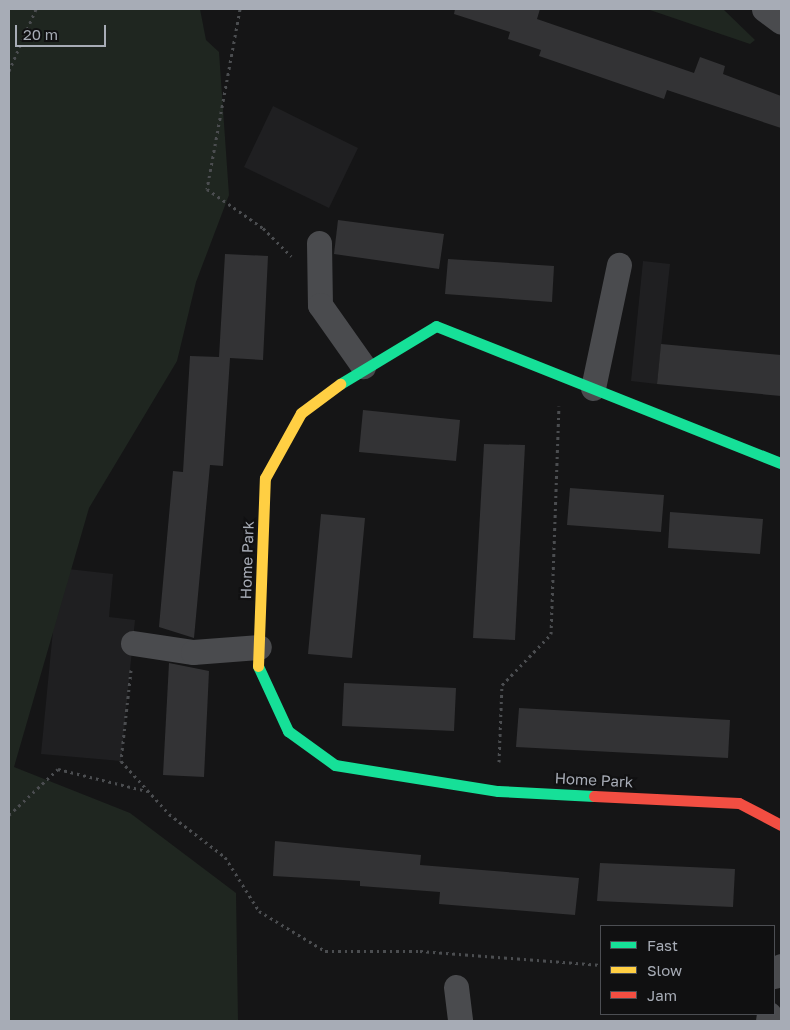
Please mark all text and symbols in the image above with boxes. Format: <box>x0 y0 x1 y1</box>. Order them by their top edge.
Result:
scale bar <box>18 15 109 47</box>
text: 20 m <box>23 25 58 43</box>
street label: Home Park <box>237 520 257 600</box>
street label: Home Park <box>554 769 634 791</box>
legend <box>600 925 775 1015</box>
text: Fast <box>647 936 678 954</box>
text: Slow <box>647 961 682 979</box>
text: Jam <box>647 986 677 1004</box>

